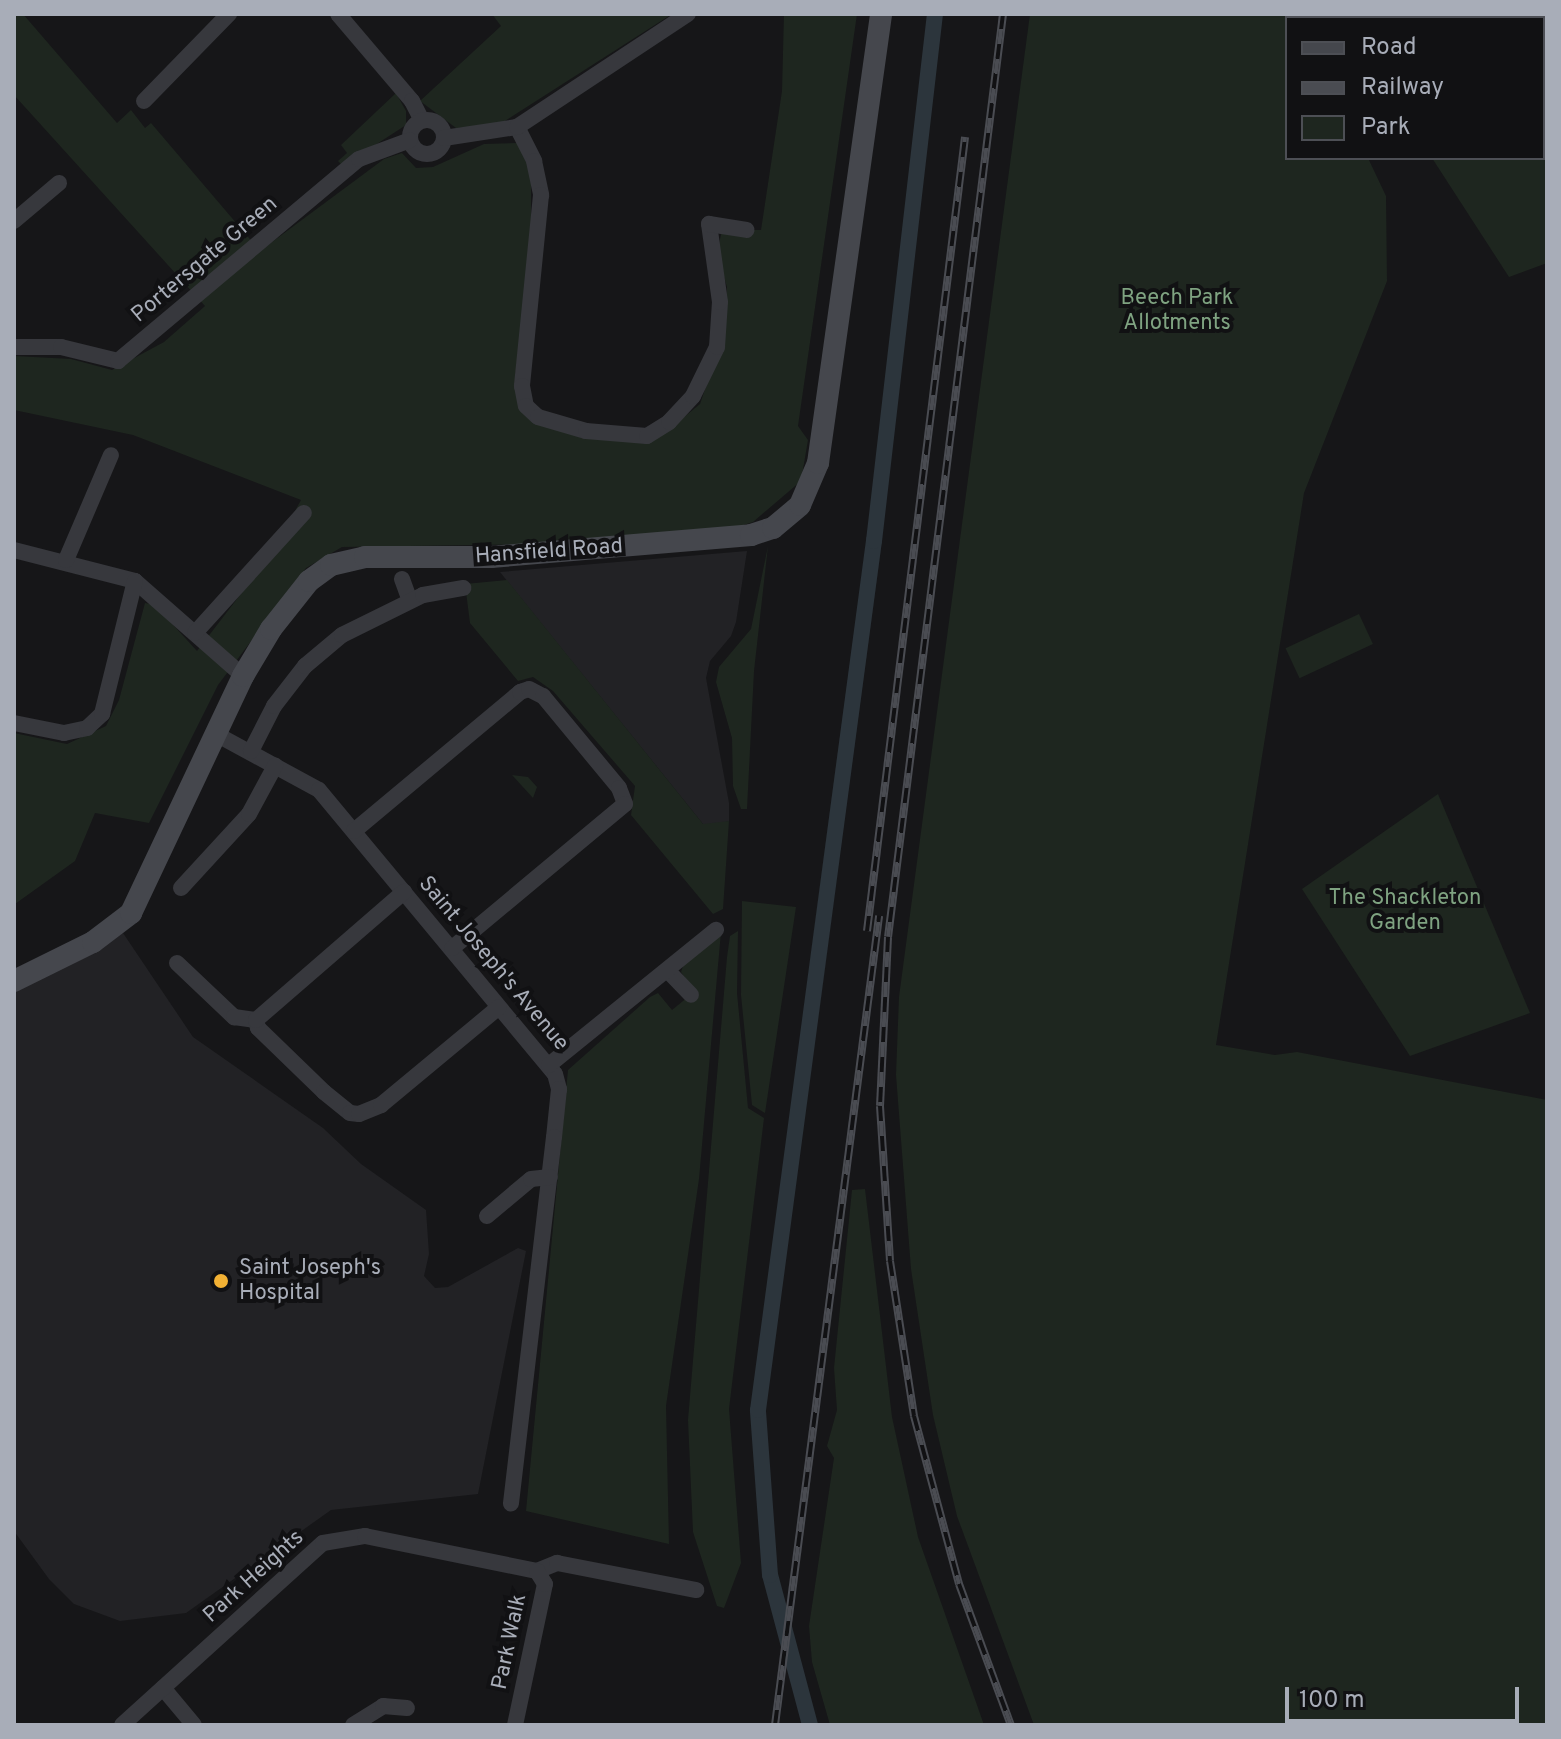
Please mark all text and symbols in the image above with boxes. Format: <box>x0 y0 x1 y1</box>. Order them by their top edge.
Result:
legend <box>1285 16 1545 160</box>
text: Road <box>1361 33 1417 63</box>
text: Railway <box>1361 73 1444 103</box>
text: Park <box>1361 113 1411 143</box>
street label: Portersgate Green <box>127 191 283 329</box>
park label: Beech Park Allotments <box>1120 285 1234 336</box>
street label: Hansfield Road <box>474 534 624 570</box>
street label: Saint Joseph's Avenue <box>412 871 574 1057</box>
park label: The Shackleton Garden <box>1329 885 1481 936</box>
place label: Saint Joseph's Hospital <box>239 1255 381 1306</box>
marker: Saint Joseph's Hospital <box>210 1270 232 1292</box>
street label: Park Heights <box>198 1525 310 1629</box>
street label: Park Walk <box>487 1592 533 1692</box>
scale bar <box>1289 1671 1523 1721</box>
text: 100 m <box>1299 1686 1365 1716</box>

